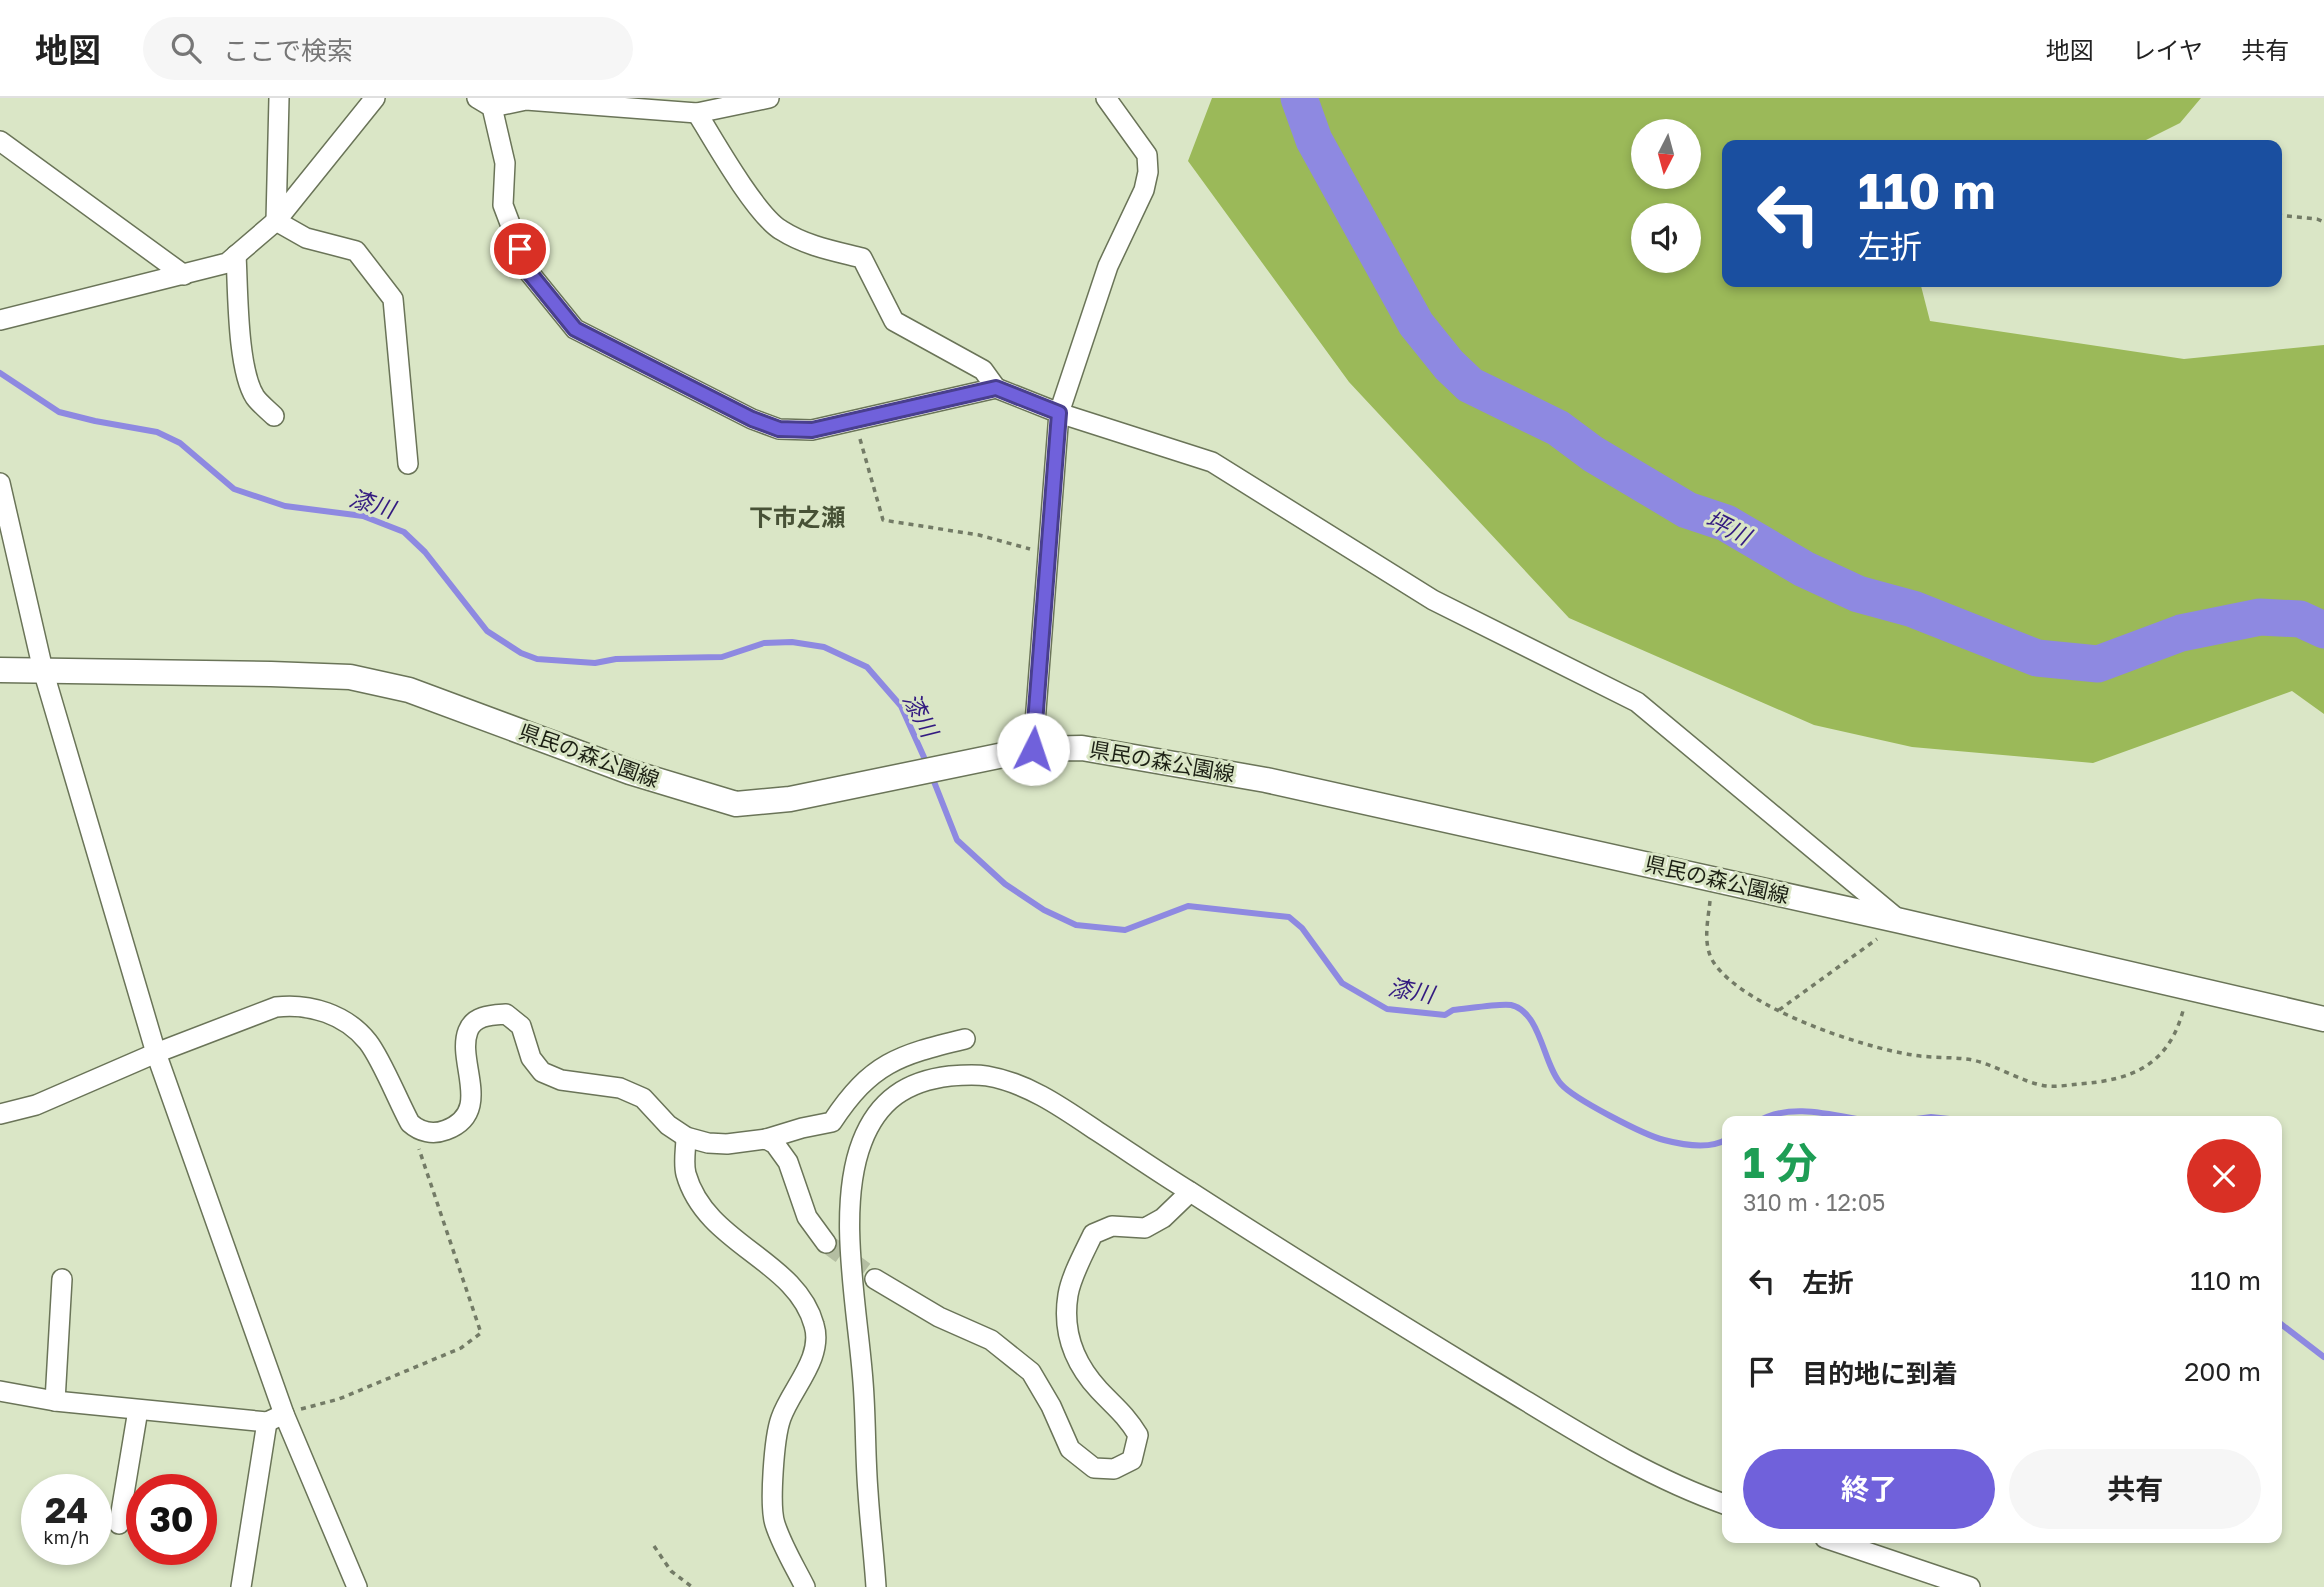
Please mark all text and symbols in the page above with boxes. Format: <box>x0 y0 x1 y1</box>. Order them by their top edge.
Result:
search box <box>143 17 633 80</box>
icon: search <box>167 29 205 67</box>
text: 地図 <box>35 30 101 69</box>
text: ここで検索 <box>223 35 353 66</box>
text: 地図 <box>2046 35 2094 64</box>
text: レイヤ <box>2132 35 2203 64</box>
text: 共有 <box>2241 35 2289 64</box>
north arrow <box>1631 119 1701 189</box>
map controls <box>1631 119 1701 273</box>
text: 110 m <box>1858 161 1995 220</box>
icon: left <box>1743 168 1834 259</box>
button: sound <box>1631 203 1701 273</box>
pin <box>490 219 550 279</box>
text: 左折 <box>1858 227 1922 265</box>
icon: arrive <box>501 230 539 268</box>
water label: 漆川 <box>346 483 401 524</box>
district label: 下市之瀬 <box>749 502 845 531</box>
water label: 坪川 <box>1702 504 1758 551</box>
water label: 漆川 <box>898 688 945 744</box>
position arrow <box>996 712 1070 786</box>
street label: 県民の森公園線 <box>516 718 663 792</box>
street label: 県民の森公園線 <box>1088 735 1237 787</box>
street label: 県民の森公園線 <box>1643 850 1792 908</box>
water label: 漆川 <box>1386 972 1439 1009</box>
text: 1 分 <box>1743 1137 1817 1187</box>
button: close <box>2187 1139 2261 1213</box>
text: 310 m · 12:05 <box>1743 1188 1885 1216</box>
icon: left <box>1743 1262 1781 1300</box>
text: 110 m <box>2190 1265 2261 1296</box>
text: 左折 <box>1802 1267 1854 1298</box>
icon: arrive <box>1743 1353 1781 1391</box>
text: 200 m <box>2184 1356 2261 1387</box>
text: 目的地に到着 <box>1802 1358 1958 1389</box>
button: 終了 <box>1743 1449 1995 1529</box>
button: 共有 <box>2009 1449 2261 1529</box>
speed limit sign: 30 <box>126 1474 217 1565</box>
text: 24 <box>45 1489 88 1531</box>
text: km/h <box>44 1526 89 1548</box>

